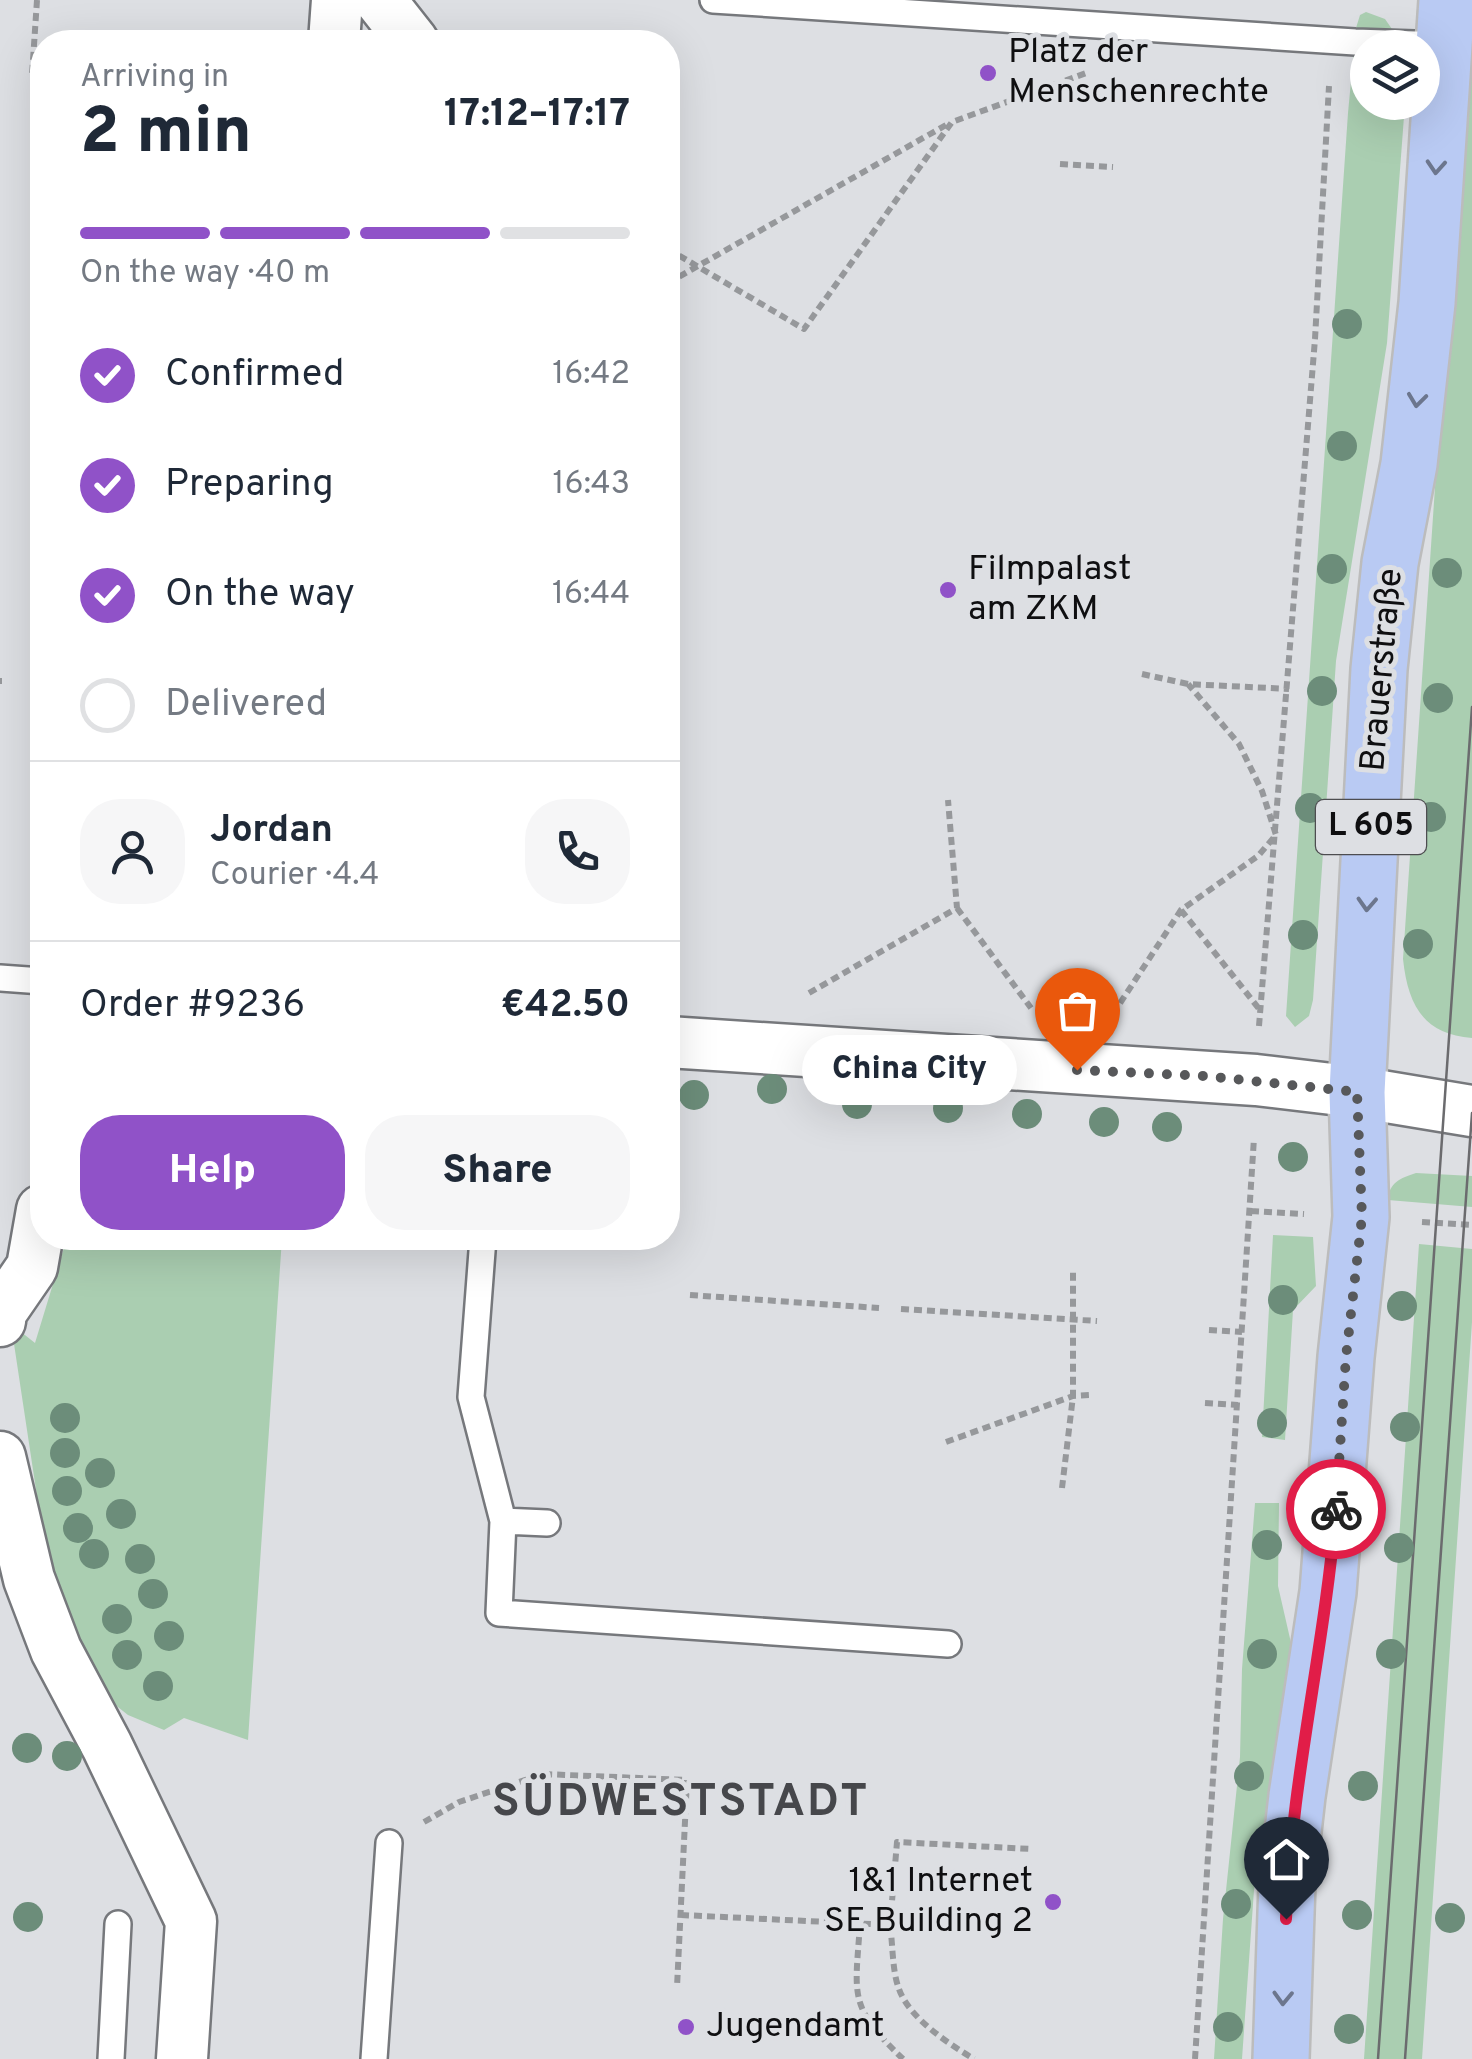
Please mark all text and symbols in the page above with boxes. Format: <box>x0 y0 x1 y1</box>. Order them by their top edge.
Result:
map controls <box>1350 30 1440 120</box>
button: layers <box>1350 30 1440 120</box>
place label: Platz der Menschenrechte <box>1008 31 1269 115</box>
text: Arriving in <box>80 58 229 98</box>
marker: Platz der Menschenrechte <box>977 62 999 84</box>
text: 17:12–17:17 <box>444 91 630 140</box>
text: 2 min <box>80 94 252 176</box>
one-way arrow <box>1426 160 1448 176</box>
text: On the way · 40 m <box>80 254 330 294</box>
icon: check <box>80 348 135 403</box>
text: Confirmed <box>165 351 344 400</box>
text: 16:42 <box>552 355 630 395</box>
one-way arrow <box>1407 392 1428 408</box>
icon: check <box>80 458 135 513</box>
text: Preparing <box>165 461 334 510</box>
text: 16:43 <box>553 465 630 505</box>
place label: Filmpalast am ZKM <box>968 548 1131 632</box>
street label: Brauerstraße <box>1352 567 1414 773</box>
icon: check <box>80 568 135 623</box>
text: On the way <box>165 571 355 620</box>
text: 16:44 <box>552 575 630 615</box>
marker: Filmpalast am ZKM <box>937 579 959 601</box>
text: Delivered <box>165 681 327 730</box>
button: person <box>80 799 185 904</box>
button: phone <box>525 799 630 904</box>
road number: L 605 <box>1316 800 1426 854</box>
text: Jordan <box>210 807 333 856</box>
text: Courier · 4.4 <box>210 856 379 896</box>
one-way arrow <box>1357 897 1378 913</box>
pin <box>1035 968 1120 1071</box>
text: Order #9236 <box>80 982 305 1031</box>
text: €42.50 <box>501 982 630 1031</box>
icon: bag <box>1050 983 1105 1038</box>
callout: China City <box>802 1035 1017 1105</box>
text: China City <box>832 1050 987 1090</box>
button: Help <box>80 1115 345 1230</box>
button: Share <box>365 1115 630 1230</box>
courier <box>1286 1459 1386 1559</box>
icon: bike <box>1309 1482 1364 1537</box>
district label: SÜDWESTSTADT <box>492 1773 870 1832</box>
pin <box>1244 1817 1329 1920</box>
icon: home <box>1259 1832 1314 1887</box>
place label: 1&1 Internet SE Building 2 <box>824 1860 1033 1944</box>
marker: 1&1 Internet SE Building 2 <box>1042 1891 1064 1913</box>
one-way arrow <box>1273 1990 1294 2006</box>
place label: Jugendamt <box>706 2005 884 2049</box>
marker: Jugendamt <box>675 2016 697 2038</box>

